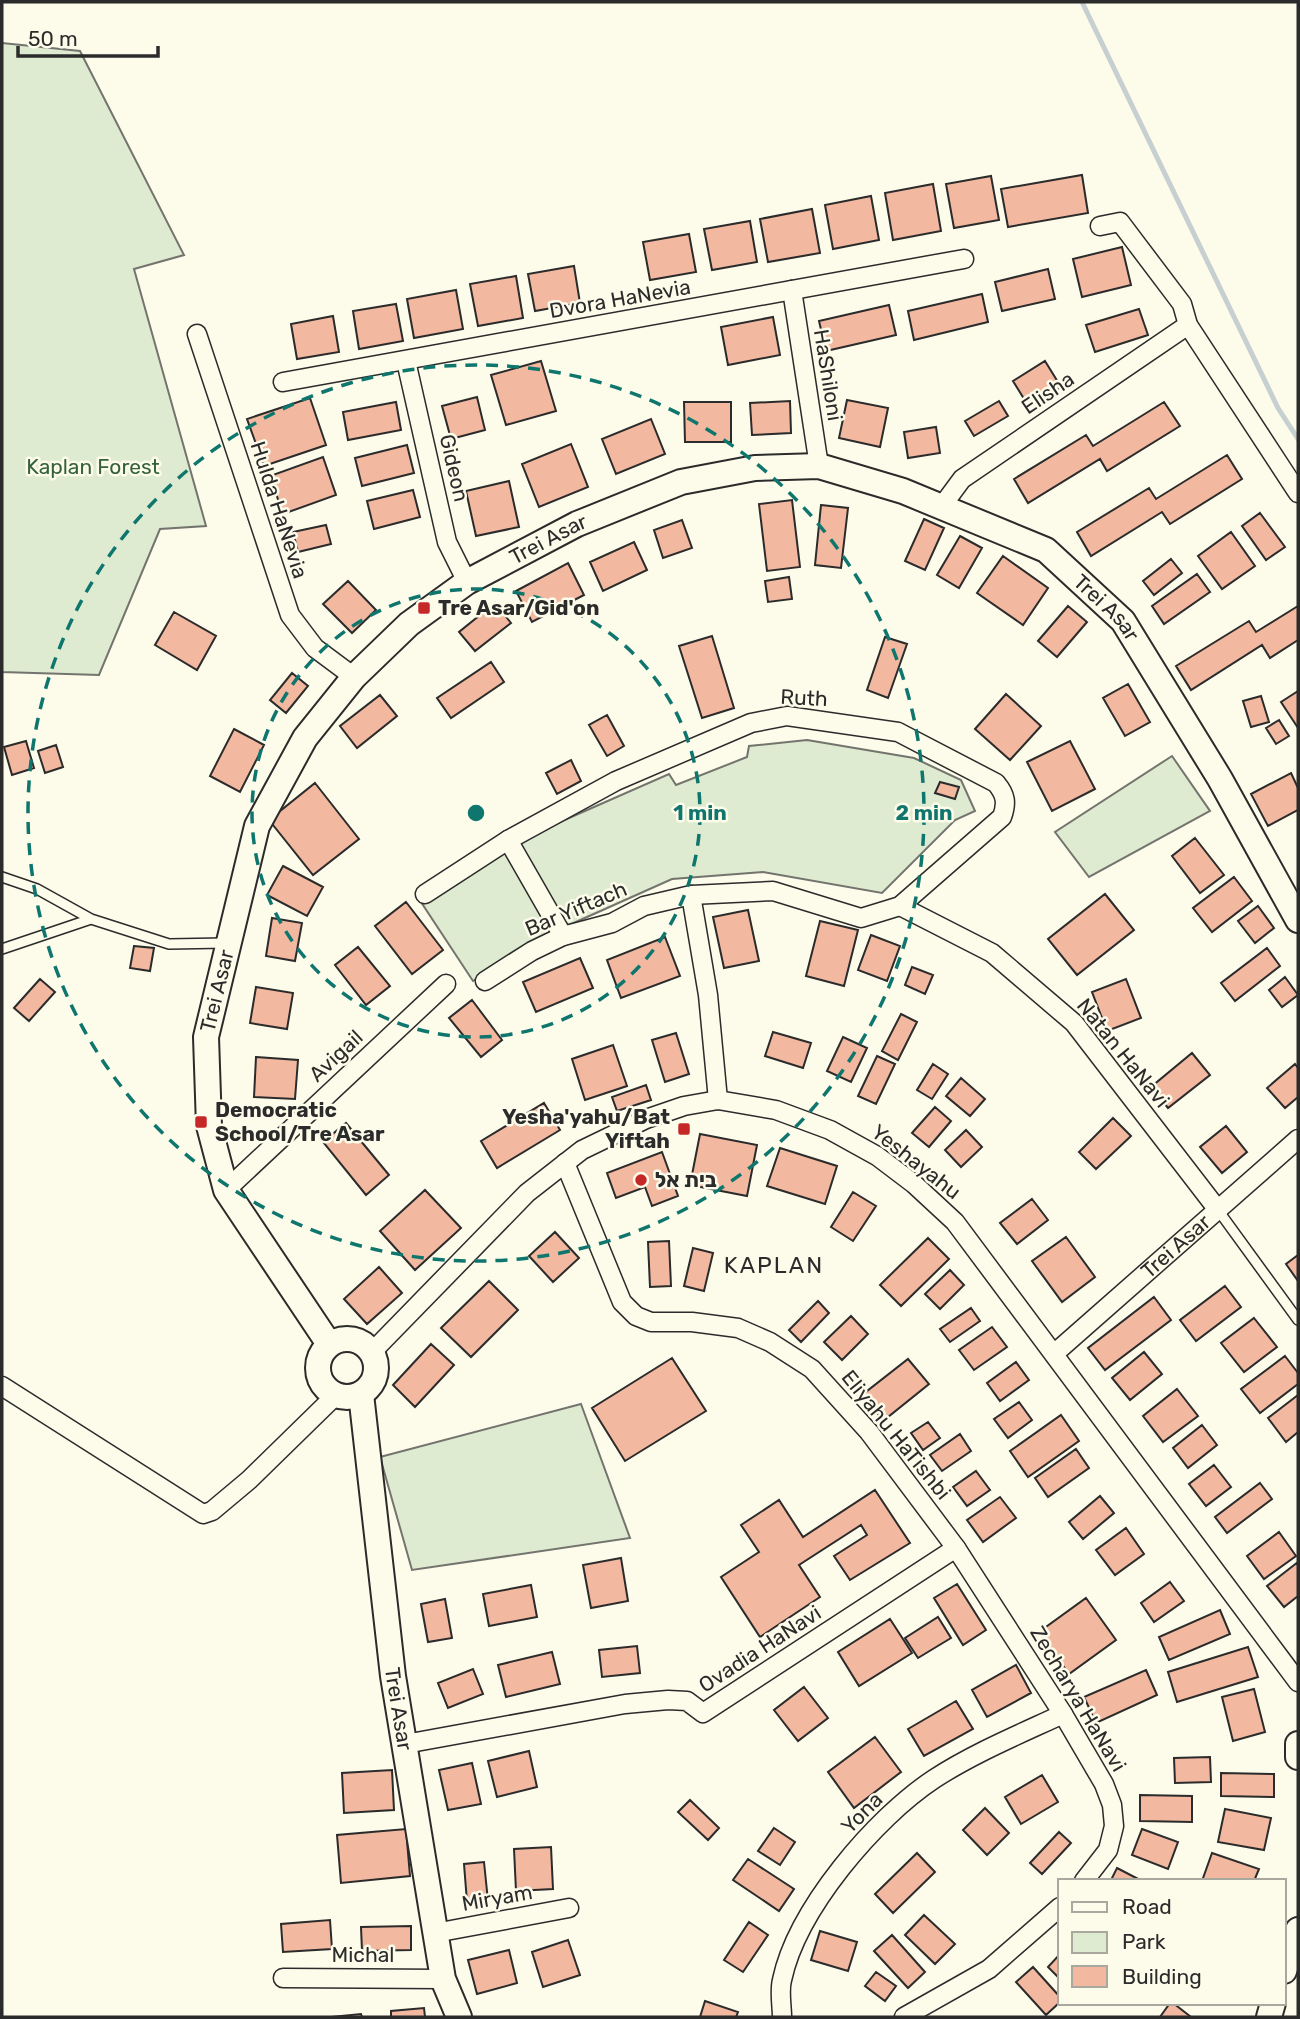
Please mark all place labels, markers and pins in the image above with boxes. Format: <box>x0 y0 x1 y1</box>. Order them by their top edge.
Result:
place label: Tre Asar/Gid'on <box>438 595 599 620</box>
marker: Tre Asar/Gid'on <box>416 600 432 616</box>
centre of rings <box>464 801 488 825</box>
place label: Democratic School/Tre Asar <box>215 1097 385 1146</box>
place label: Yesha'yahu/Bat Yiftah <box>502 1104 670 1153</box>
marker: Democratic School/Tre Asar <box>193 1114 209 1130</box>
marker: Yesha'yahu/Bat Yiftah <box>676 1121 692 1137</box>
place label: בית אל <box>655 1167 717 1192</box>
marker: בית אל <box>633 1172 649 1188</box>

